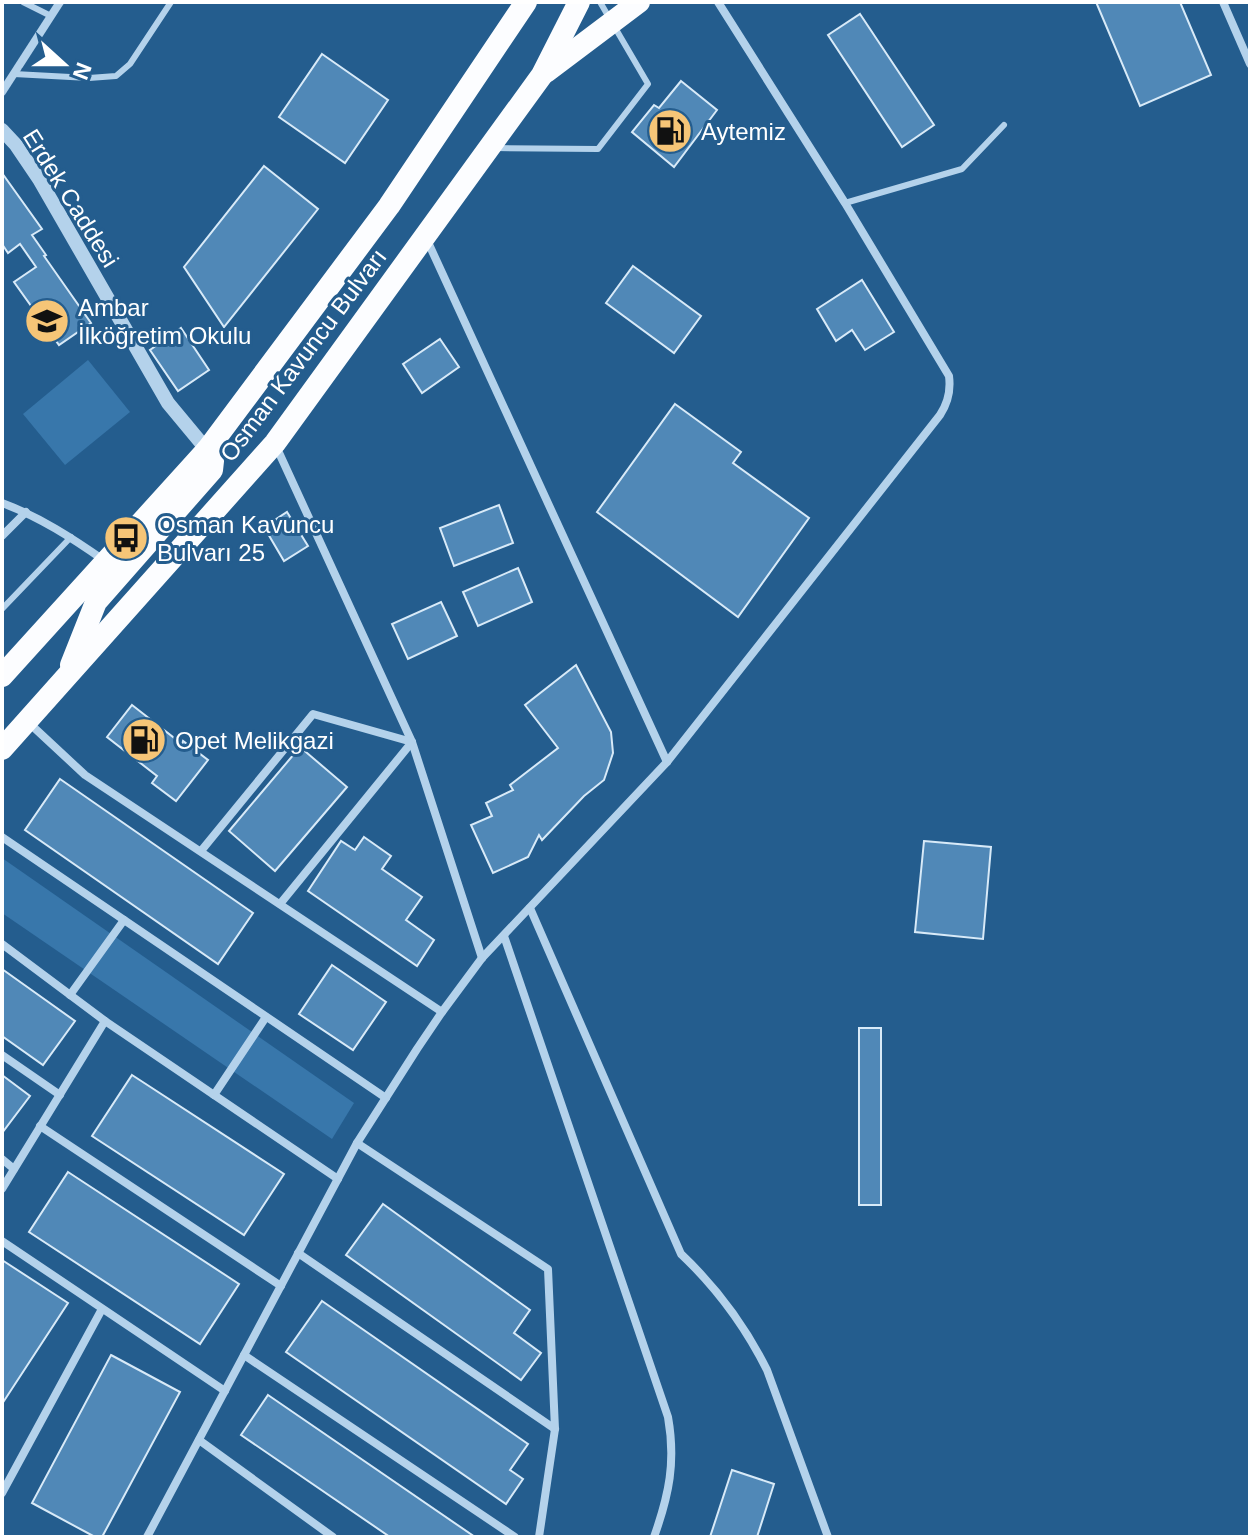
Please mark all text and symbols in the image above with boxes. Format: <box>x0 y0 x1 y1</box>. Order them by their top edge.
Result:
north arrow <box>24 24 104 104</box>
text: N <box>68 59 97 83</box>
fuel station icon: Aytemiz <box>646 107 694 155</box>
place label: Aytemiz <box>701 118 786 145</box>
street label: Erdek Caddesi <box>18 124 124 272</box>
street label: Osman Kavuncu Bulvarı <box>214 244 392 466</box>
place label: Ambar İlköğretim Okulu <box>78 294 251 349</box>
school or university icon: Ambar İlköğretim Okulu <box>23 297 71 345</box>
place label: Osman Kavuncu Bulvarı 25 <box>157 511 334 566</box>
bus stop icon: Osman Kavuncu Bulvarı 25 <box>102 514 150 562</box>
fuel station icon: Opet Melikgazi <box>120 716 168 764</box>
place label: Opet Melikgazi <box>175 727 334 754</box>

